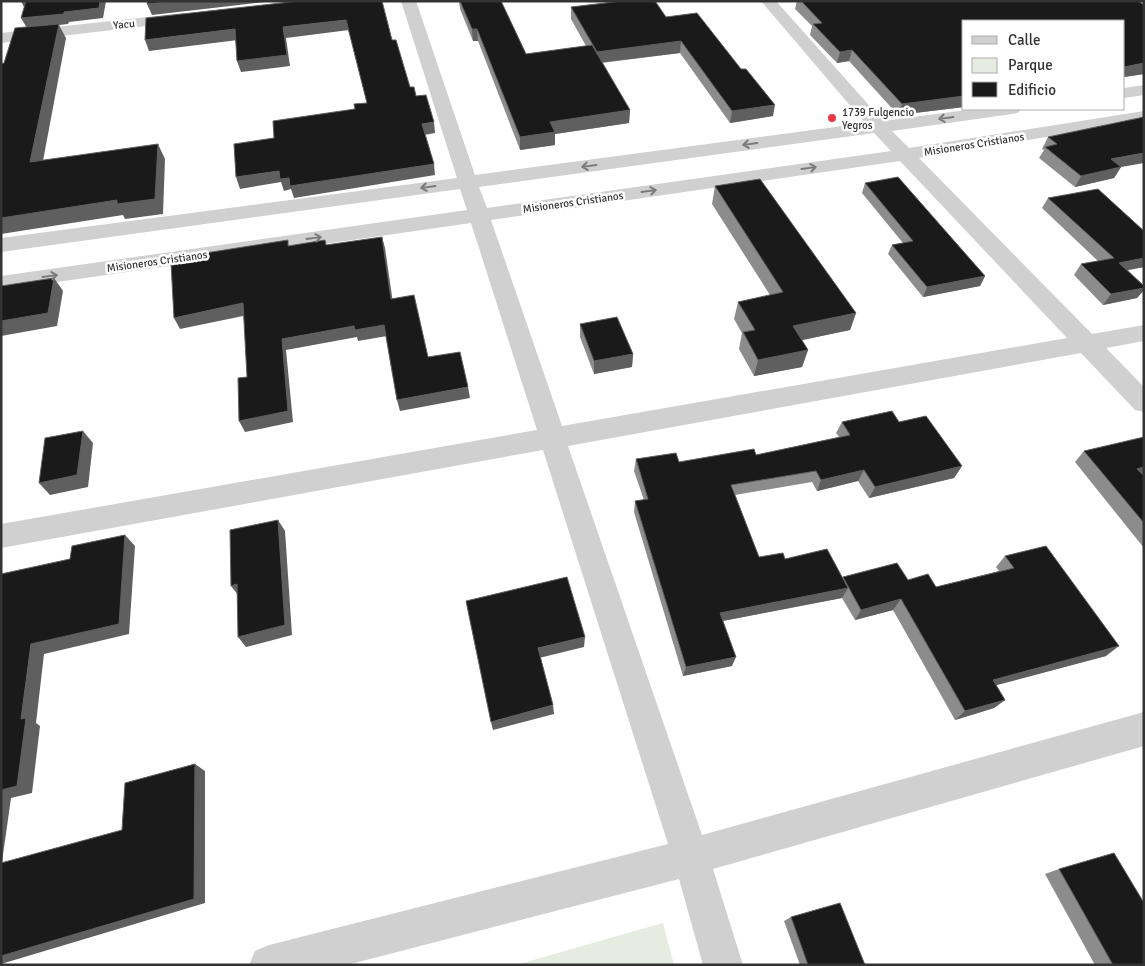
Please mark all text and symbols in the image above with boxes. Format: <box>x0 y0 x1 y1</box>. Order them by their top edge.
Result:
street label: Yacu <box>113 17 136 32</box>
legend <box>962 20 1125 110</box>
text: Calle <box>1008 31 1041 49</box>
text: Parque <box>1008 56 1053 74</box>
text: Edificio <box>1008 81 1056 99</box>
place label: 1739 Fulgencio Yegros <box>842 106 914 132</box>
marker: 1739 Fulgencio Yegros <box>826 112 838 124</box>
one-way arrow <box>938 113 954 123</box>
street label: Misioneros Cristianos <box>923 130 1025 159</box>
one-way arrow <box>743 139 759 149</box>
one-way arrow <box>582 161 598 171</box>
one-way arrow <box>801 163 817 173</box>
one-way arrow <box>421 182 437 192</box>
one-way arrow <box>640 186 656 196</box>
street label: Misioneros Cristianos <box>522 189 624 216</box>
one-way arrow <box>306 233 322 243</box>
street label: Misioneros Cristianos <box>106 248 208 275</box>
one-way arrow <box>41 271 57 281</box>

